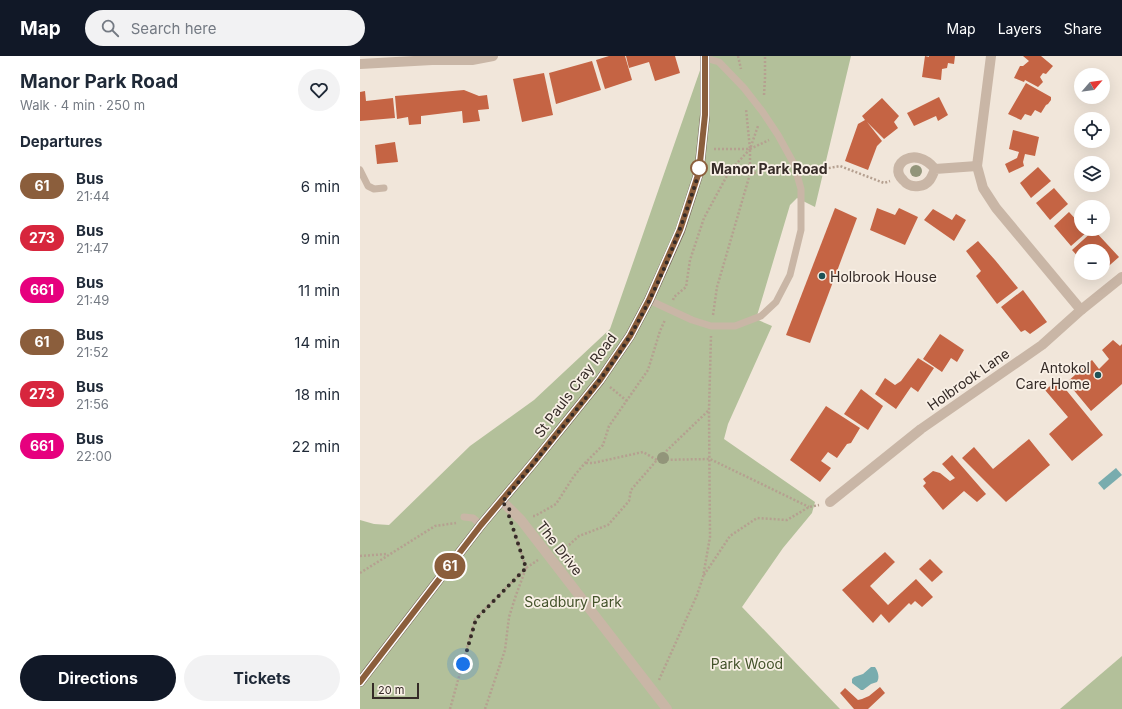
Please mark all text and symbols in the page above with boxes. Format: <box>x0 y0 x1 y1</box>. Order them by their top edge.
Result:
search box <box>85 10 365 46</box>
text: Map <box>20 17 61 40</box>
icon: search <box>99 17 121 39</box>
text: Search here <box>131 19 216 38</box>
text: Map <box>947 20 976 37</box>
text: Layers <box>998 20 1042 37</box>
text: Share <box>1064 20 1102 37</box>
north arrow <box>1074 68 1110 104</box>
map controls <box>1074 68 1110 280</box>
button: heart <box>298 69 340 111</box>
text: Manor Park Road <box>20 70 178 93</box>
text: Walk · 4 min · 250 m <box>20 97 145 113</box>
button: locate <box>1074 112 1110 148</box>
text: Departures <box>20 132 102 151</box>
button: layers <box>1074 156 1110 192</box>
marker: Manor Park Road <box>690 159 708 177</box>
place label: Manor Park Road <box>711 160 828 177</box>
text: Bus <box>76 169 104 188</box>
text: 61 <box>34 177 50 194</box>
text: 6 min <box>301 177 340 196</box>
text: 21:44 <box>76 188 110 204</box>
button: + <box>1074 200 1110 236</box>
text: Bus <box>76 221 104 240</box>
text: 273 <box>29 229 55 246</box>
text: 9 min <box>301 229 340 248</box>
text: 21:47 <box>76 240 109 256</box>
button: − <box>1074 244 1110 280</box>
place label: Holbrook House <box>830 268 937 285</box>
marker: Holbrook House <box>817 271 827 281</box>
text: Bus <box>76 273 104 292</box>
text: 661 <box>30 281 54 298</box>
text: 11 min <box>298 281 340 300</box>
text: 21:49 <box>76 292 109 308</box>
text: Bus <box>76 325 104 344</box>
street label: St Pauls Cray Road <box>530 330 620 440</box>
text: 61 <box>34 333 50 350</box>
text: 14 min <box>294 333 340 352</box>
text: 21:52 <box>76 344 109 360</box>
street label: Holbrook Lane <box>924 344 1012 414</box>
place label: Antokol Care Home <box>1016 359 1090 392</box>
marker: Antokol Care Home <box>1093 370 1103 380</box>
text: Bus <box>76 377 104 396</box>
text: 273 <box>29 385 55 402</box>
text: 18 min <box>295 385 340 404</box>
text: 21:56 <box>76 396 109 412</box>
text: Bus <box>76 429 104 448</box>
text: 661 <box>30 437 54 454</box>
text: 22 min <box>292 437 340 456</box>
text: 22:00 <box>76 448 112 464</box>
street label: The Drive <box>534 517 586 579</box>
line badge: 61 <box>432 553 468 579</box>
text: 61 <box>442 557 458 574</box>
park label: Scadbury Park <box>524 593 622 610</box>
your location <box>453 654 473 674</box>
button: Directions <box>20 655 176 701</box>
button: Tickets <box>184 655 340 701</box>
park label: Park Wood <box>711 655 783 672</box>
scale bar <box>372 681 419 700</box>
text: 20 m <box>378 683 404 697</box>

